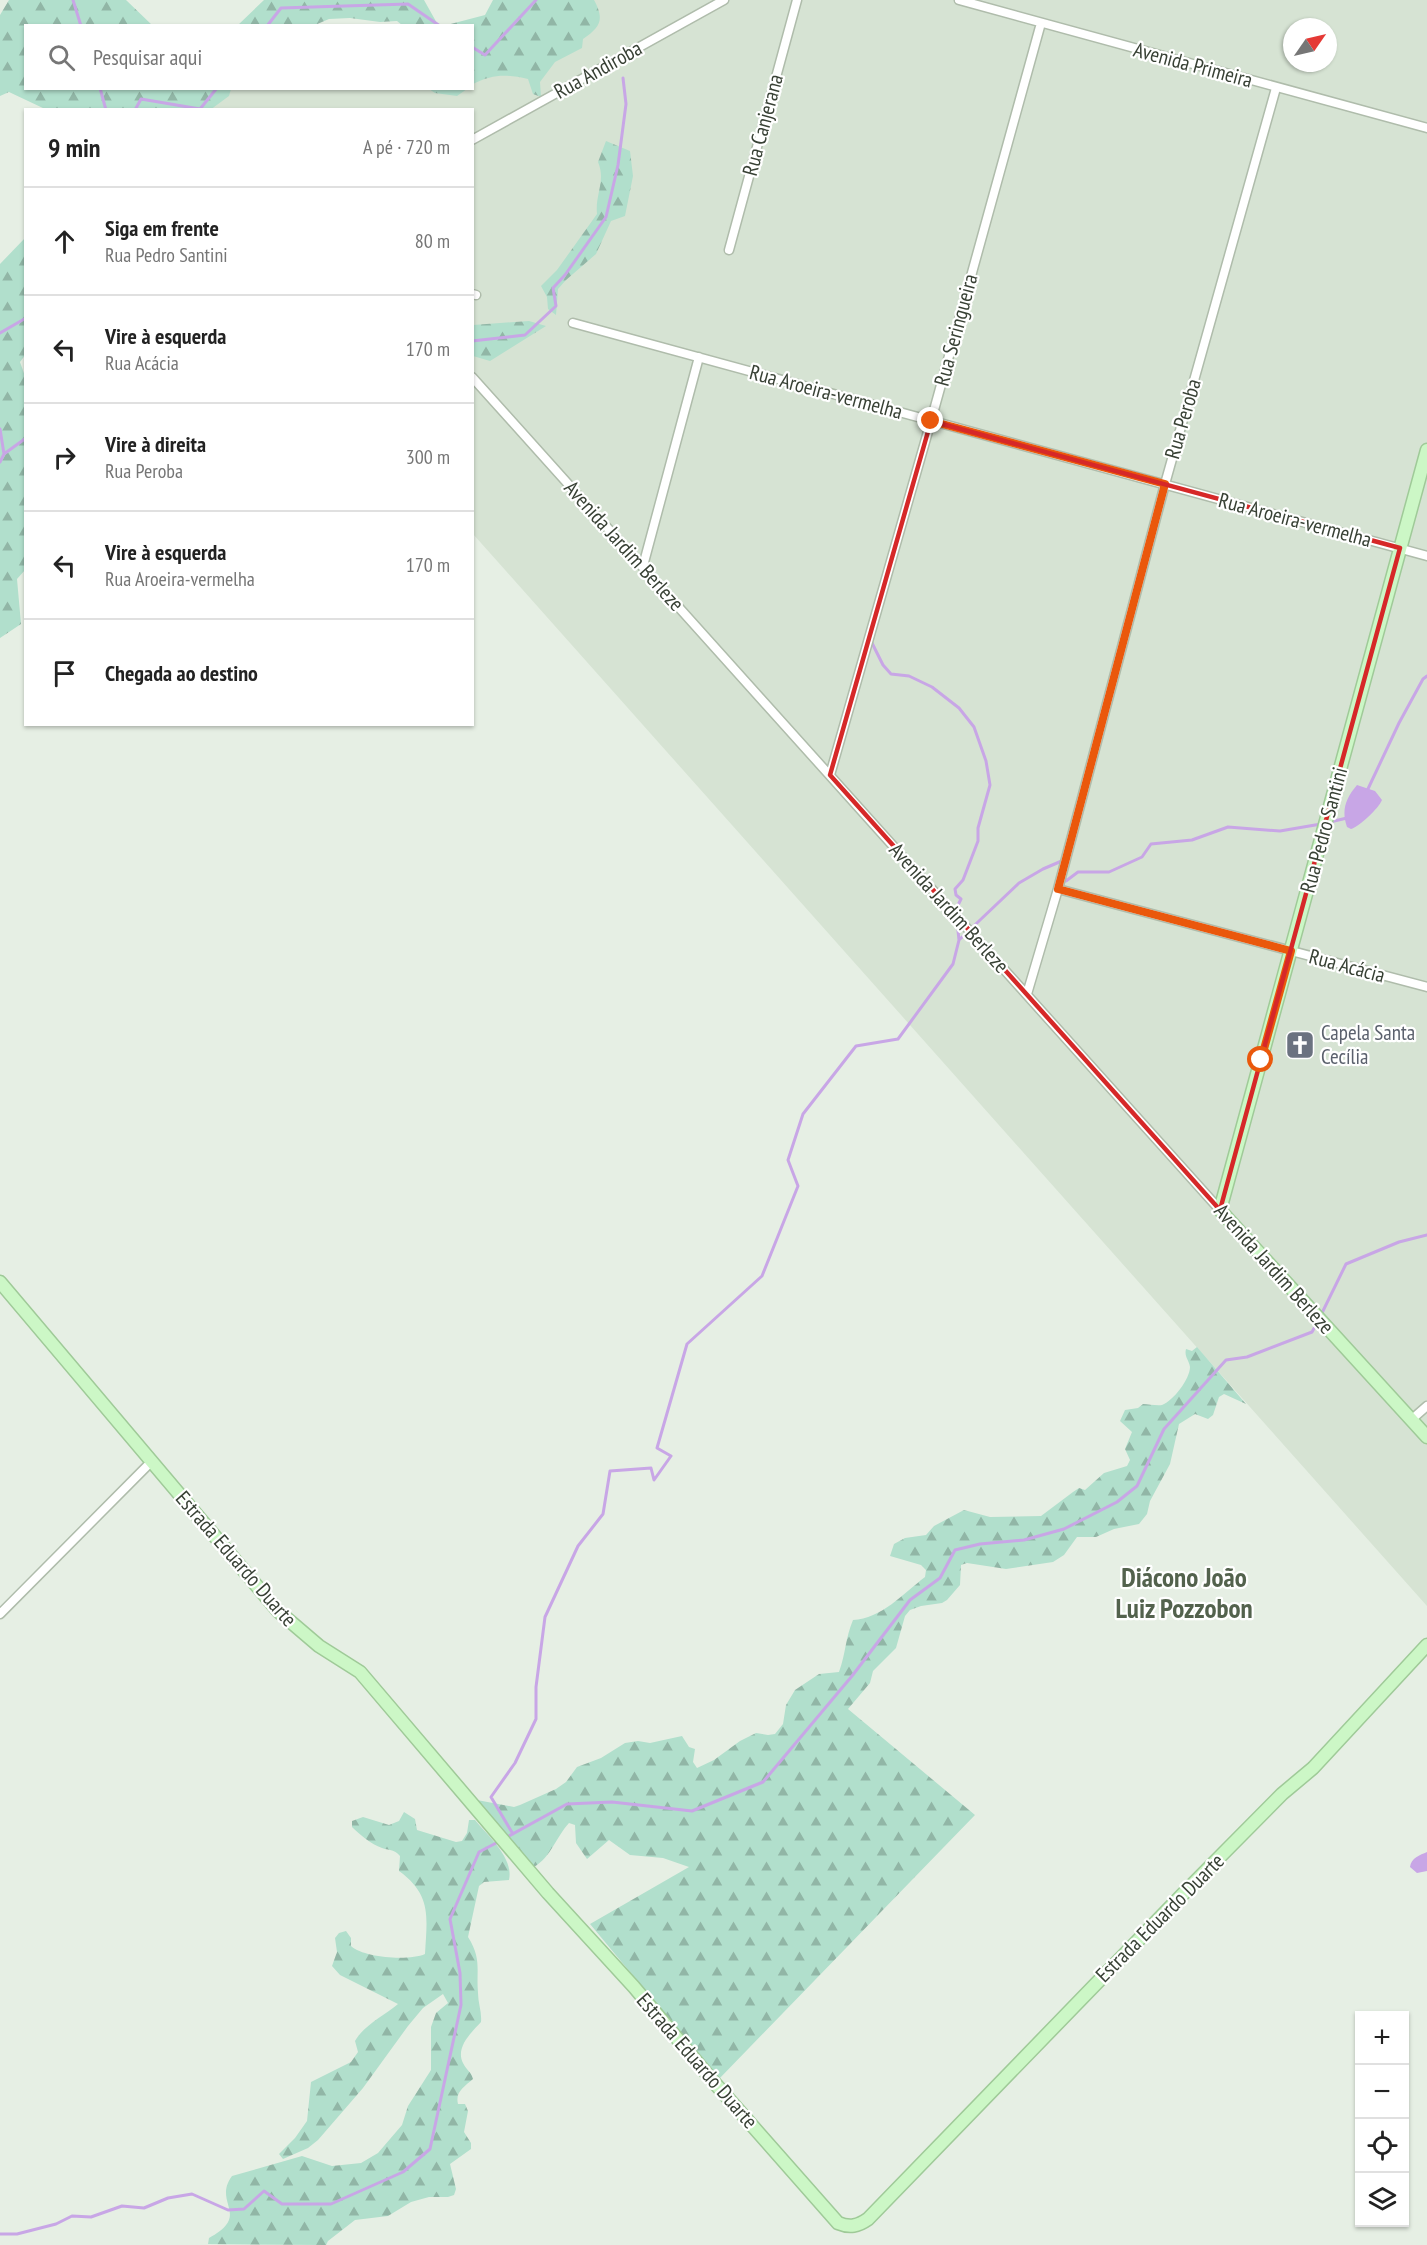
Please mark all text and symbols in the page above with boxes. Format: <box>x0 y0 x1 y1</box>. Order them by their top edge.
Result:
north arrow <box>1283 18 1337 72</box>
search box <box>24 24 474 90</box>
street label: Rua Andiroba <box>549 34 647 105</box>
street label: Avenida Primeira <box>1131 36 1256 93</box>
icon: search <box>45 41 78 74</box>
text: Pesquisar aqui <box>93 43 202 71</box>
street label: Rua Canjerana <box>736 71 789 179</box>
text: 9 min <box>48 131 101 164</box>
text: A pé · 720 m <box>363 134 450 160</box>
text: Siga em frente <box>105 214 219 242</box>
icon: ahead <box>48 225 81 258</box>
text: 80 m <box>415 228 450 254</box>
text: Rua Pedro Santini <box>105 242 228 268</box>
street label: Rua Seringueira <box>928 271 983 389</box>
text: Vire à esquerda <box>105 322 226 350</box>
icon: left <box>48 333 81 366</box>
text: 170 m <box>406 336 450 362</box>
text: Rua Acácia <box>105 350 179 376</box>
street label: Rua Aroeira-vermelha <box>747 358 906 425</box>
street label: Rua Peroba <box>1158 376 1207 462</box>
route end <box>917 407 943 433</box>
text: Vire à direita <box>105 430 206 458</box>
icon: right <box>48 441 81 474</box>
text: 300 m <box>406 444 450 470</box>
text: Rua Peroba <box>105 458 183 484</box>
street label: Avenida Jardim Berleze <box>559 475 690 617</box>
street label: Rua Aroeira-vermelha <box>1216 486 1375 553</box>
text: Vire à esquerda <box>105 538 226 566</box>
icon: left <box>48 549 81 582</box>
text: 170 m <box>406 552 450 578</box>
text: Rua Aroeira-vermelha <box>105 566 255 592</box>
icon: arrive <box>48 657 81 690</box>
text: Chegada ao destino <box>105 659 258 687</box>
street label: Rua Pedro Santini <box>1294 764 1353 896</box>
street label: Avenida Jardim Berleze <box>884 837 1015 979</box>
street label: Rua Acácia <box>1306 942 1388 989</box>
place label: Capela Santa Cecília <box>1321 1019 1415 1070</box>
church icon: Capela Santa Cecília <box>1284 1029 1316 1061</box>
route start <box>1247 1046 1273 1072</box>
street label: Avenida Jardim Berleze <box>1209 1198 1340 1340</box>
street label: Estrada Eduardo Duarte <box>170 1485 303 1632</box>
district label: Diácono João Luiz Pozzobon <box>1115 1560 1253 1625</box>
street label: Estrada Eduardo Duarte <box>1090 1848 1230 1988</box>
street label: Estrada Eduardo Duarte <box>631 1987 764 2134</box>
map controls <box>1355 2011 1409 2227</box>
button: + <box>1355 2011 1409 2065</box>
button: − <box>1355 2065 1409 2119</box>
button: locate <box>1355 2119 1409 2173</box>
button: layers <box>1355 2173 1409 2227</box>

